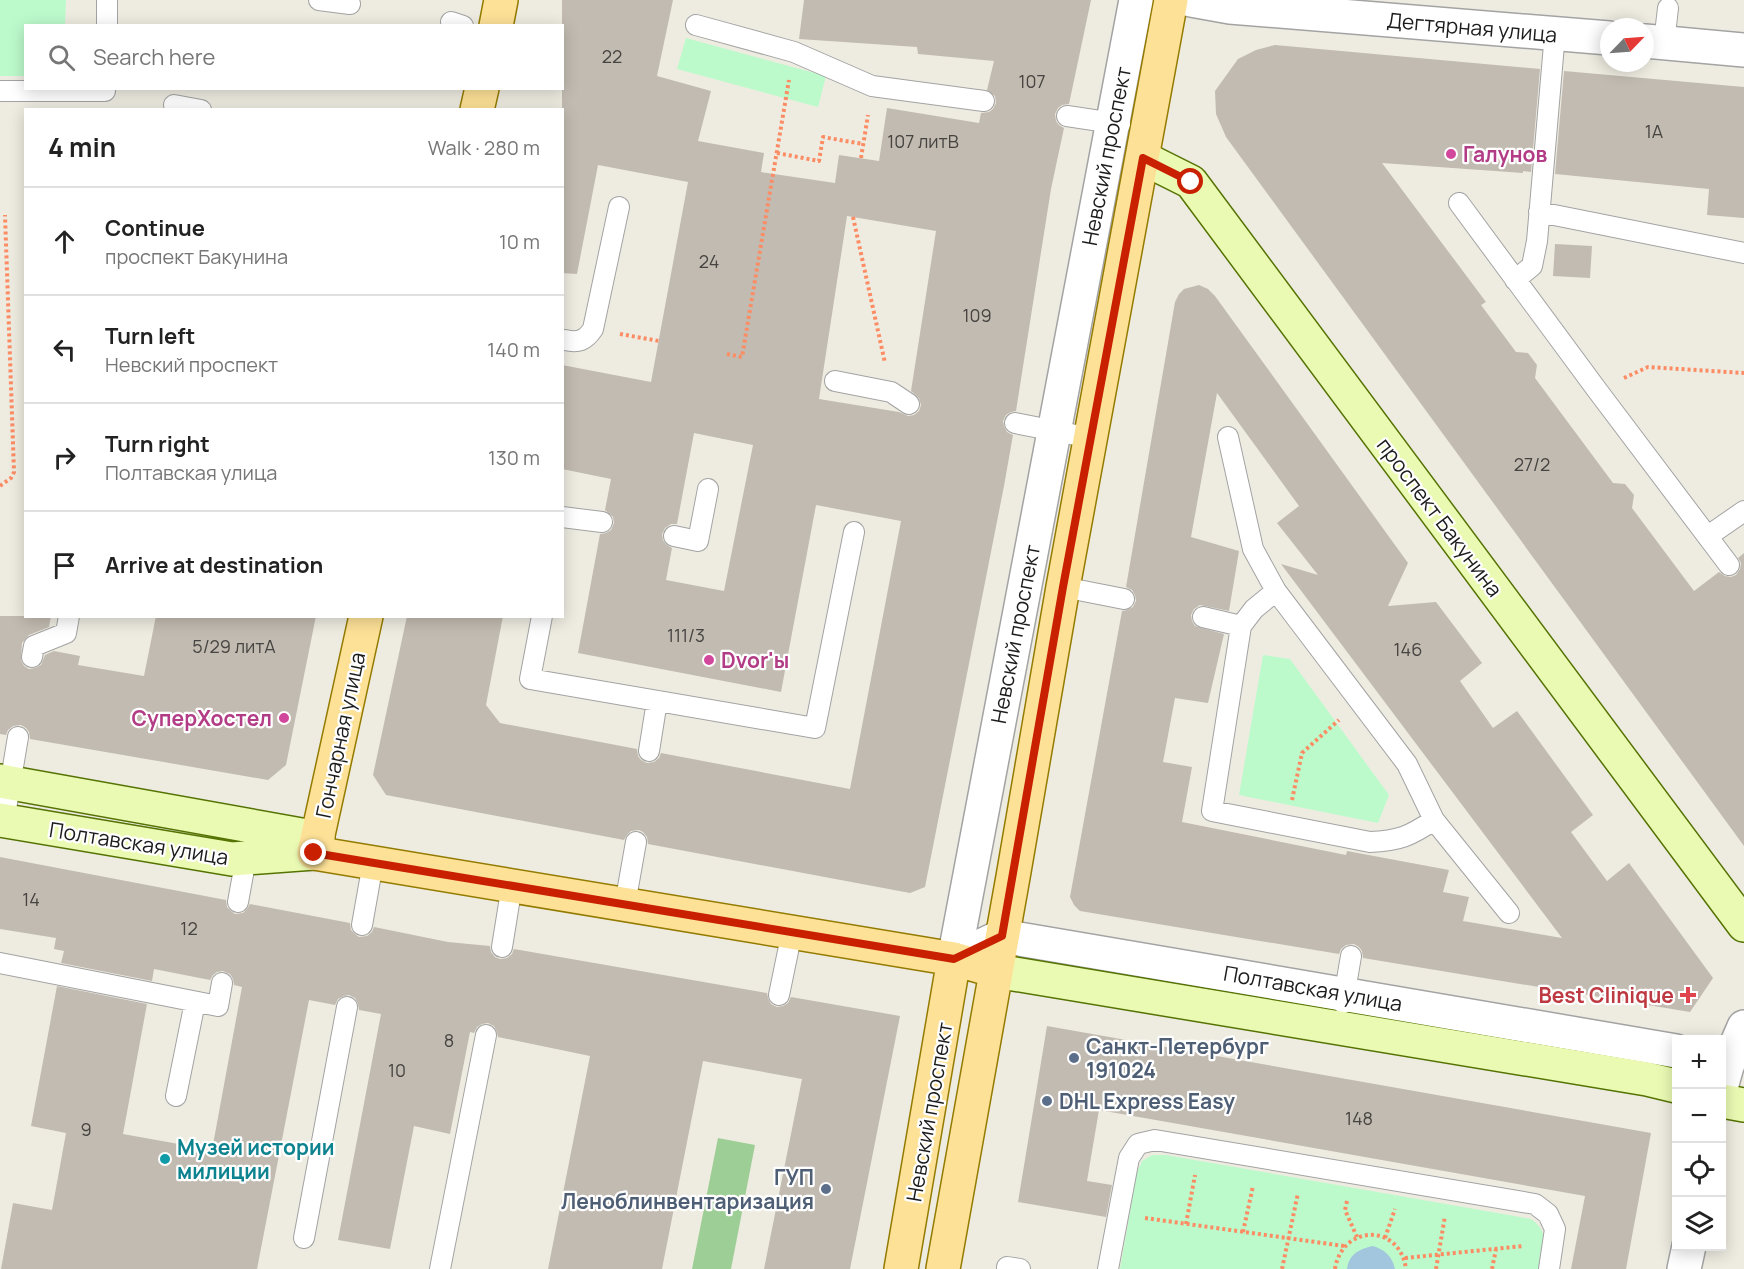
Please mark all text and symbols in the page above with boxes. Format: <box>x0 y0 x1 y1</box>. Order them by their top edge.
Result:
street label: Дегтярная улица <box>1386 6 1558 48</box>
north arrow <box>1600 18 1654 72</box>
search box <box>24 24 564 90</box>
icon: search <box>45 41 78 74</box>
text: Search here <box>93 42 215 72</box>
house number: 22 <box>602 44 622 68</box>
street label: Невский проспект <box>1075 64 1137 248</box>
house number: 107 <box>1018 69 1046 93</box>
house number: 1А <box>1645 119 1664 143</box>
text: 4 min <box>48 129 116 165</box>
house number: 107 литВ <box>887 129 959 153</box>
text: Walk · 280 m <box>428 134 540 161</box>
place label: Галунов <box>1463 140 1548 168</box>
marker: Галунов <box>1444 147 1458 161</box>
route start <box>1177 168 1203 194</box>
text: Continue <box>105 213 205 243</box>
icon: ahead <box>48 225 81 258</box>
text: 10 m <box>499 228 540 255</box>
text: проспект Бакунина <box>105 243 288 270</box>
house number: 24 <box>699 249 719 273</box>
house number: 109 <box>962 303 992 327</box>
text: Turn left <box>105 321 195 351</box>
icon: left <box>48 333 81 366</box>
text: 140 m <box>487 336 540 363</box>
text: Невский проспект <box>105 351 278 378</box>
text: Turn right <box>105 429 210 459</box>
street label: проспект Бакунина <box>1371 432 1509 602</box>
icon: right <box>48 441 81 474</box>
text: 130 m <box>488 444 540 471</box>
house number: 27/2 <box>1514 452 1550 476</box>
text: Полтавская улица <box>105 459 277 486</box>
street label: Невский проспект <box>984 542 1046 726</box>
icon: arrive <box>48 549 81 582</box>
text: Arrive at destination <box>105 550 323 580</box>
house number: 111/3 <box>667 623 705 647</box>
house number: 5/29 литА <box>192 634 276 658</box>
house number: 146 <box>1394 637 1422 661</box>
place label: Dvor'ы <box>721 646 789 674</box>
street label: Гончарная улица <box>309 649 371 821</box>
marker: Dvor'ы <box>702 653 716 667</box>
place label: СуперХостел <box>132 704 272 732</box>
marker: СуперХостел <box>277 711 291 725</box>
street label: Полтавская улица <box>47 815 231 871</box>
route end <box>300 839 326 865</box>
house number: 14 <box>22 887 40 911</box>
house number: 12 <box>180 916 198 940</box>
street label: Полтавская улица <box>1221 958 1405 1018</box>
place label: Best Clinique <box>1538 981 1674 1009</box>
marker: Best Clinique <box>1679 986 1697 1004</box>
street label: Невский проспект <box>899 1020 959 1204</box>
house number: 8 <box>444 1028 454 1052</box>
place label: Санкт-Петербург 191024 <box>1086 1032 1269 1084</box>
map controls <box>1672 1035 1726 1251</box>
button: + <box>1672 1035 1726 1089</box>
marker: Санкт-Петербург 191024 <box>1067 1051 1081 1065</box>
house number: 10 <box>388 1058 406 1082</box>
place label: DHL Express Easy <box>1059 1087 1235 1115</box>
button: − <box>1672 1089 1726 1143</box>
marker: DHL Express Easy <box>1040 1094 1054 1108</box>
house number: 148 <box>1345 1106 1373 1130</box>
house number: 9 <box>80 1117 92 1141</box>
place label: Музей истории милиции <box>177 1133 334 1185</box>
button: locate <box>1672 1143 1726 1197</box>
marker: Музей истории милиции <box>158 1152 172 1166</box>
place label: ГУП Леноблинвентаризация <box>561 1163 814 1215</box>
marker: ГУП Леноблинвентаризация <box>819 1182 833 1196</box>
button: layers <box>1672 1197 1726 1251</box>

